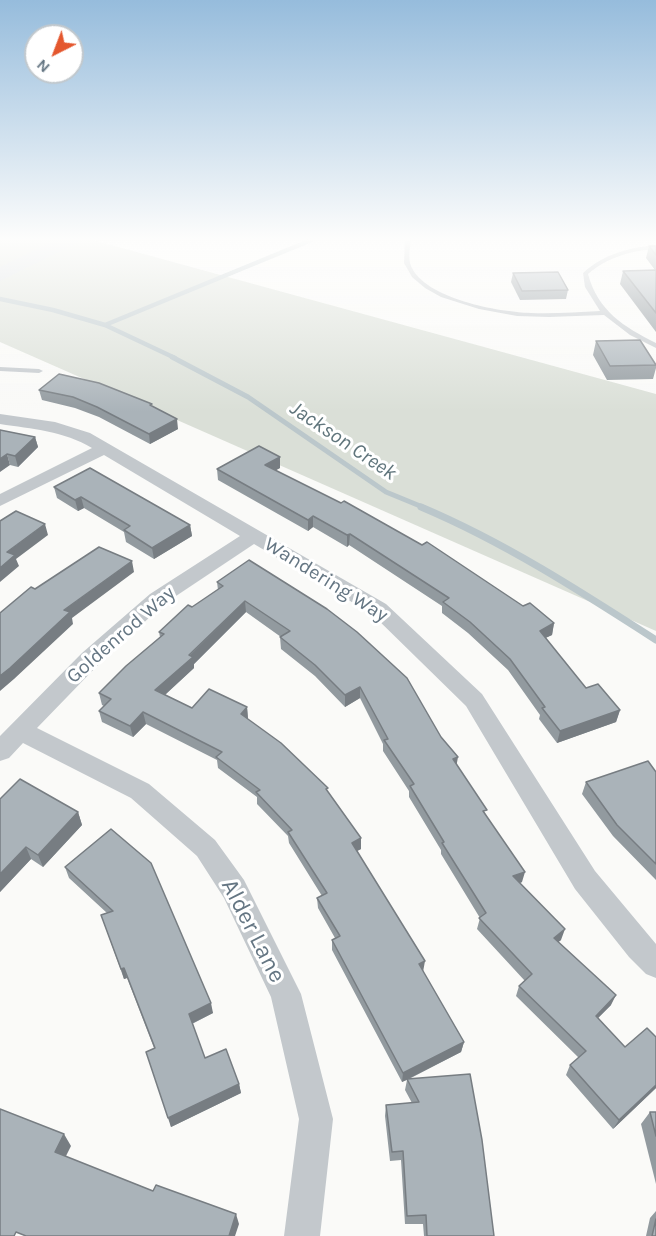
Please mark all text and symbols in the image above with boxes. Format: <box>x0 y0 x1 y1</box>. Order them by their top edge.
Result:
north arrow <box>24 24 84 84</box>
text: N <box>32 55 54 77</box>
water label: Jackson Creek <box>285 396 401 486</box>
street label: Wandering Way <box>260 532 392 628</box>
street label: Goldenrod Way <box>62 581 180 689</box>
street label: Alder Lane <box>215 874 291 988</box>

